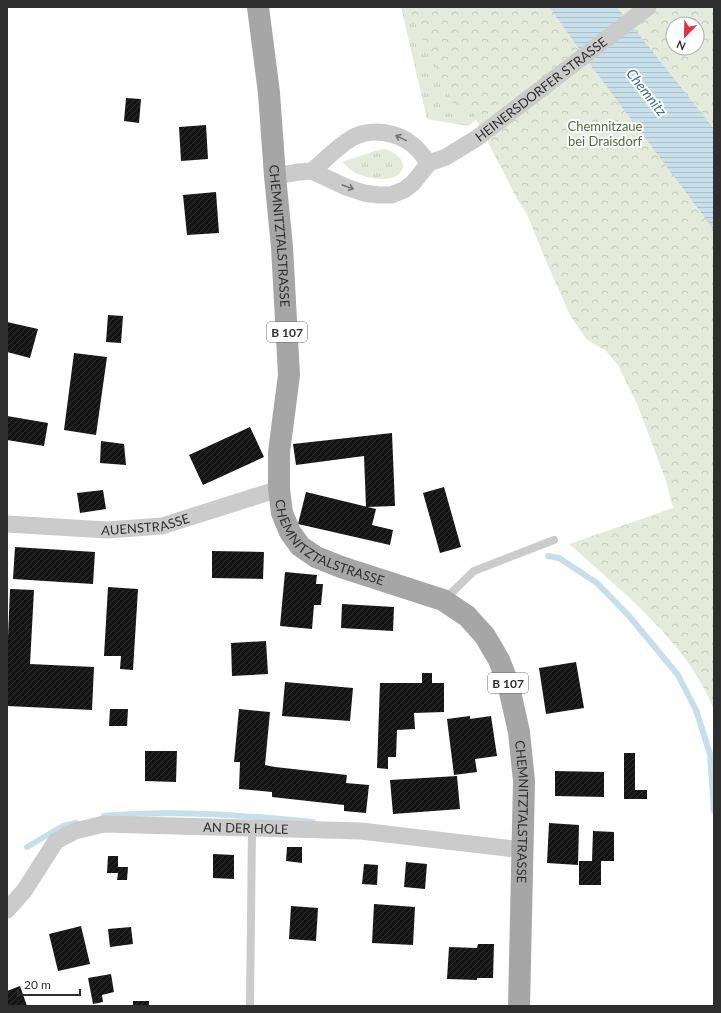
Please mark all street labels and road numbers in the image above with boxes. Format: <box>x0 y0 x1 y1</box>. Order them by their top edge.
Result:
street label: HEINERSDORFER STRASSE <box>472 33 610 145</box>
street label: CHEMNITZTALSTRASSE <box>266 164 293 308</box>
road number: B 107 <box>267 322 307 342</box>
street label: CHEMNITZTALSTRASSE <box>272 498 386 588</box>
street label: AUENSTRASSE <box>101 510 191 538</box>
road number: B 107 <box>488 673 528 693</box>
street label: CHEMNITZTALSTRASSE <box>512 740 532 883</box>
street label: AN DER HOLE <box>203 819 289 837</box>

